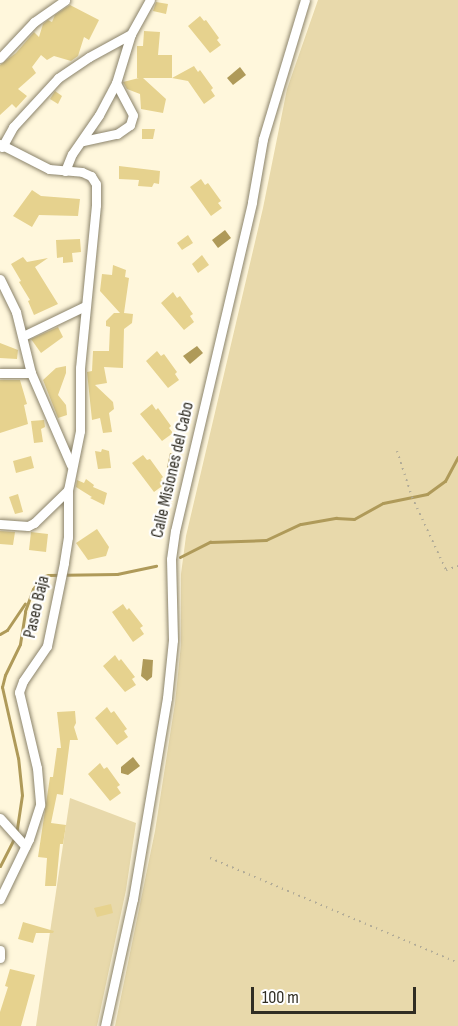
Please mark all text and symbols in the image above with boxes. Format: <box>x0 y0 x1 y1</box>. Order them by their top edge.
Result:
street label: Calle Misiones del Cabo <box>147 400 199 540</box>
street label: Paseo Baja <box>19 574 55 640</box>
scale bar <box>254 975 419 1013</box>
text: 100 m <box>262 987 299 1008</box>

